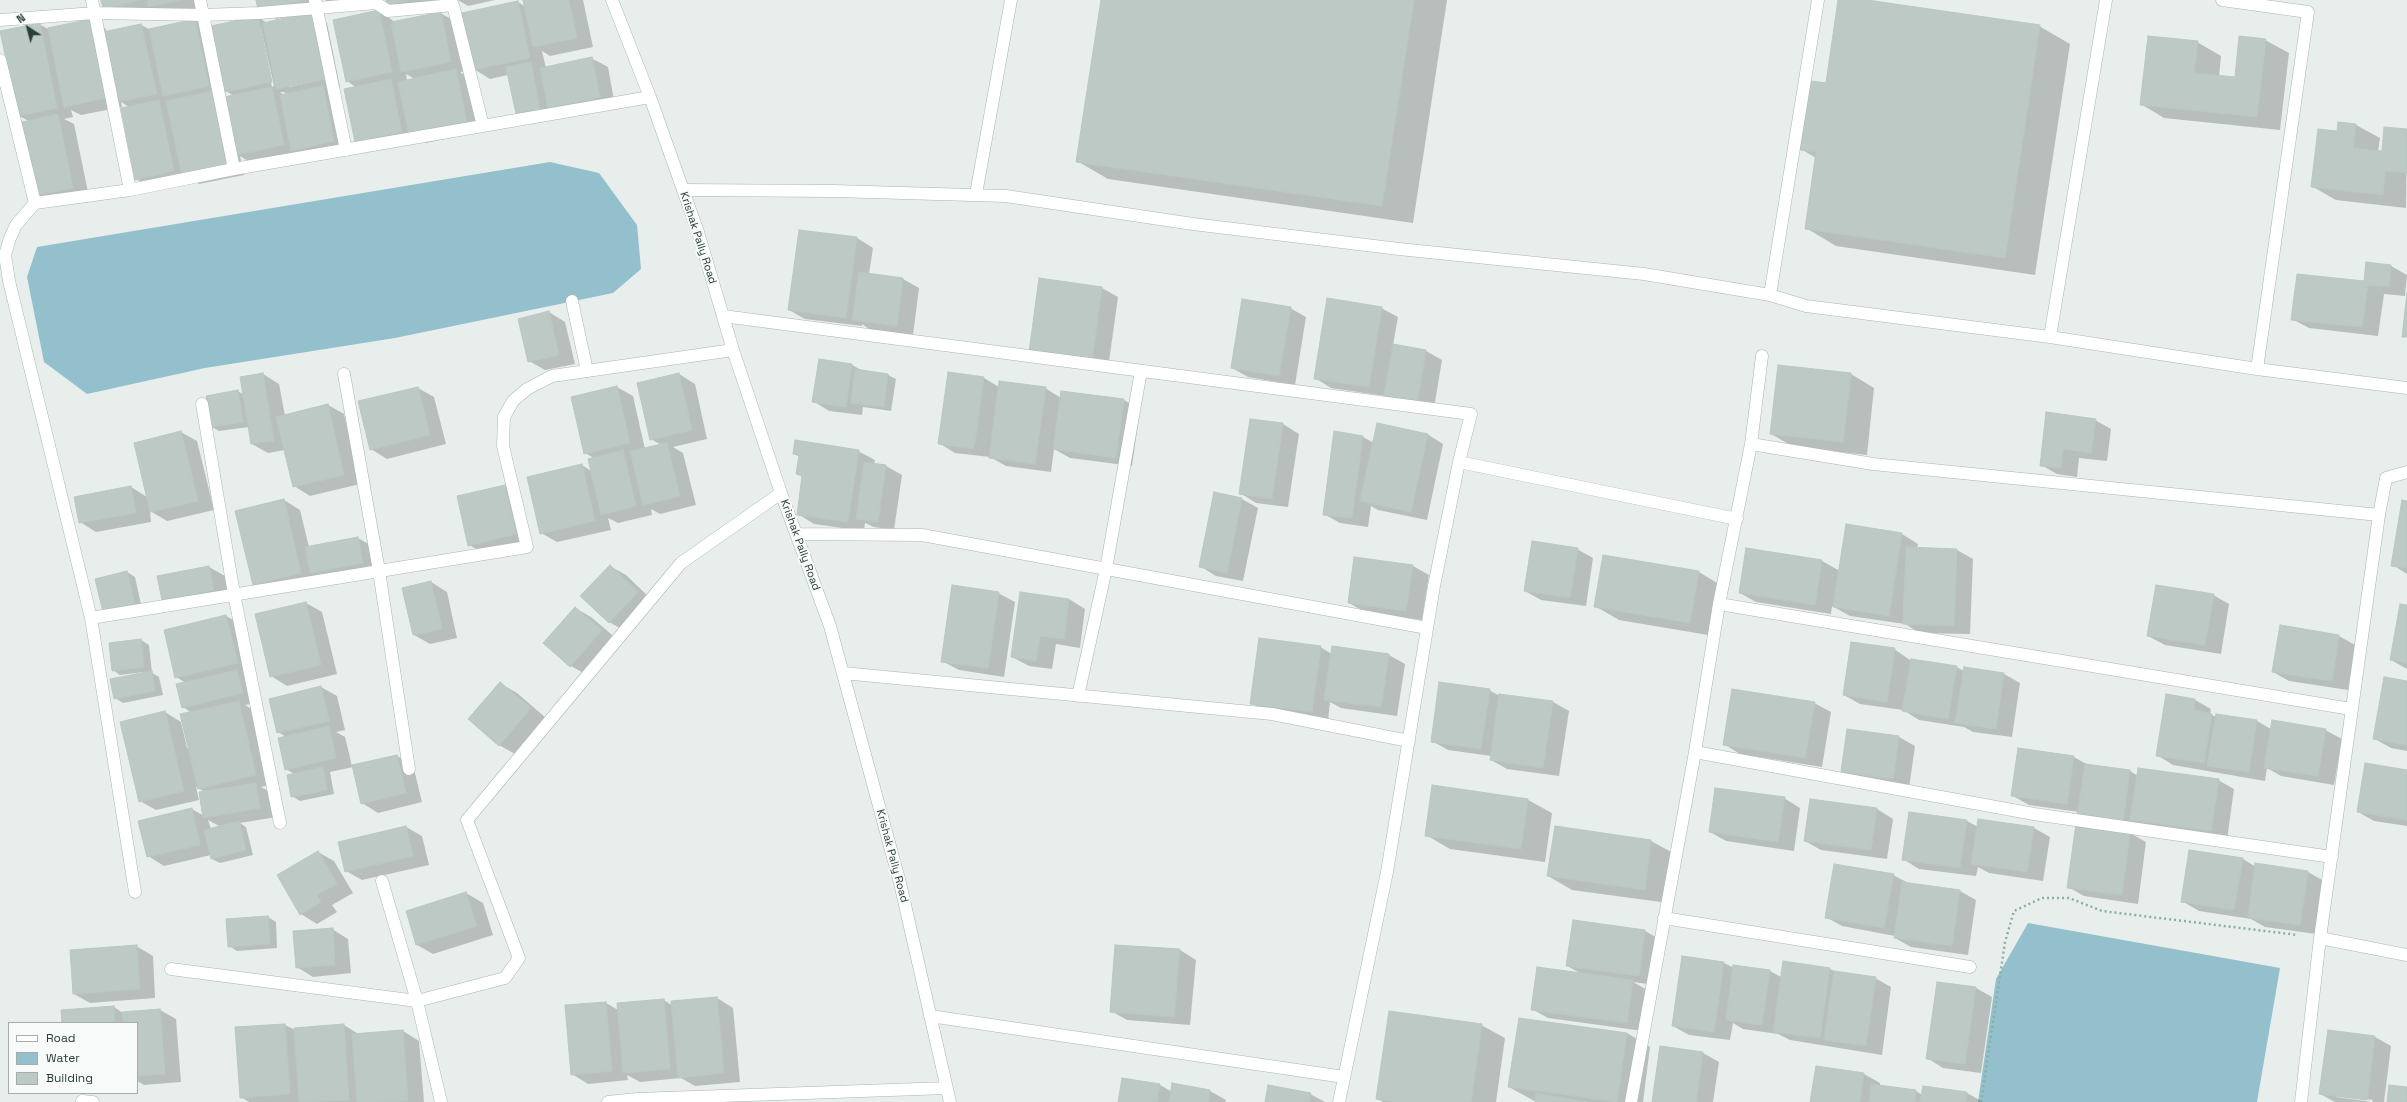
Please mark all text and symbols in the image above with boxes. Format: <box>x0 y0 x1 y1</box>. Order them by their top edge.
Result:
north arrow <box>8 8 48 48</box>
text: N <box>14 10 28 26</box>
street label: Krishak Pally Road <box>677 190 719 286</box>
street label: Krishak Pally Road <box>777 498 823 592</box>
street label: Krishak Pally Road <box>873 808 911 904</box>
legend <box>8 1022 138 1094</box>
text: Road <box>46 1030 75 1046</box>
text: Water <box>46 1050 80 1066</box>
text: Building <box>46 1070 93 1086</box>

